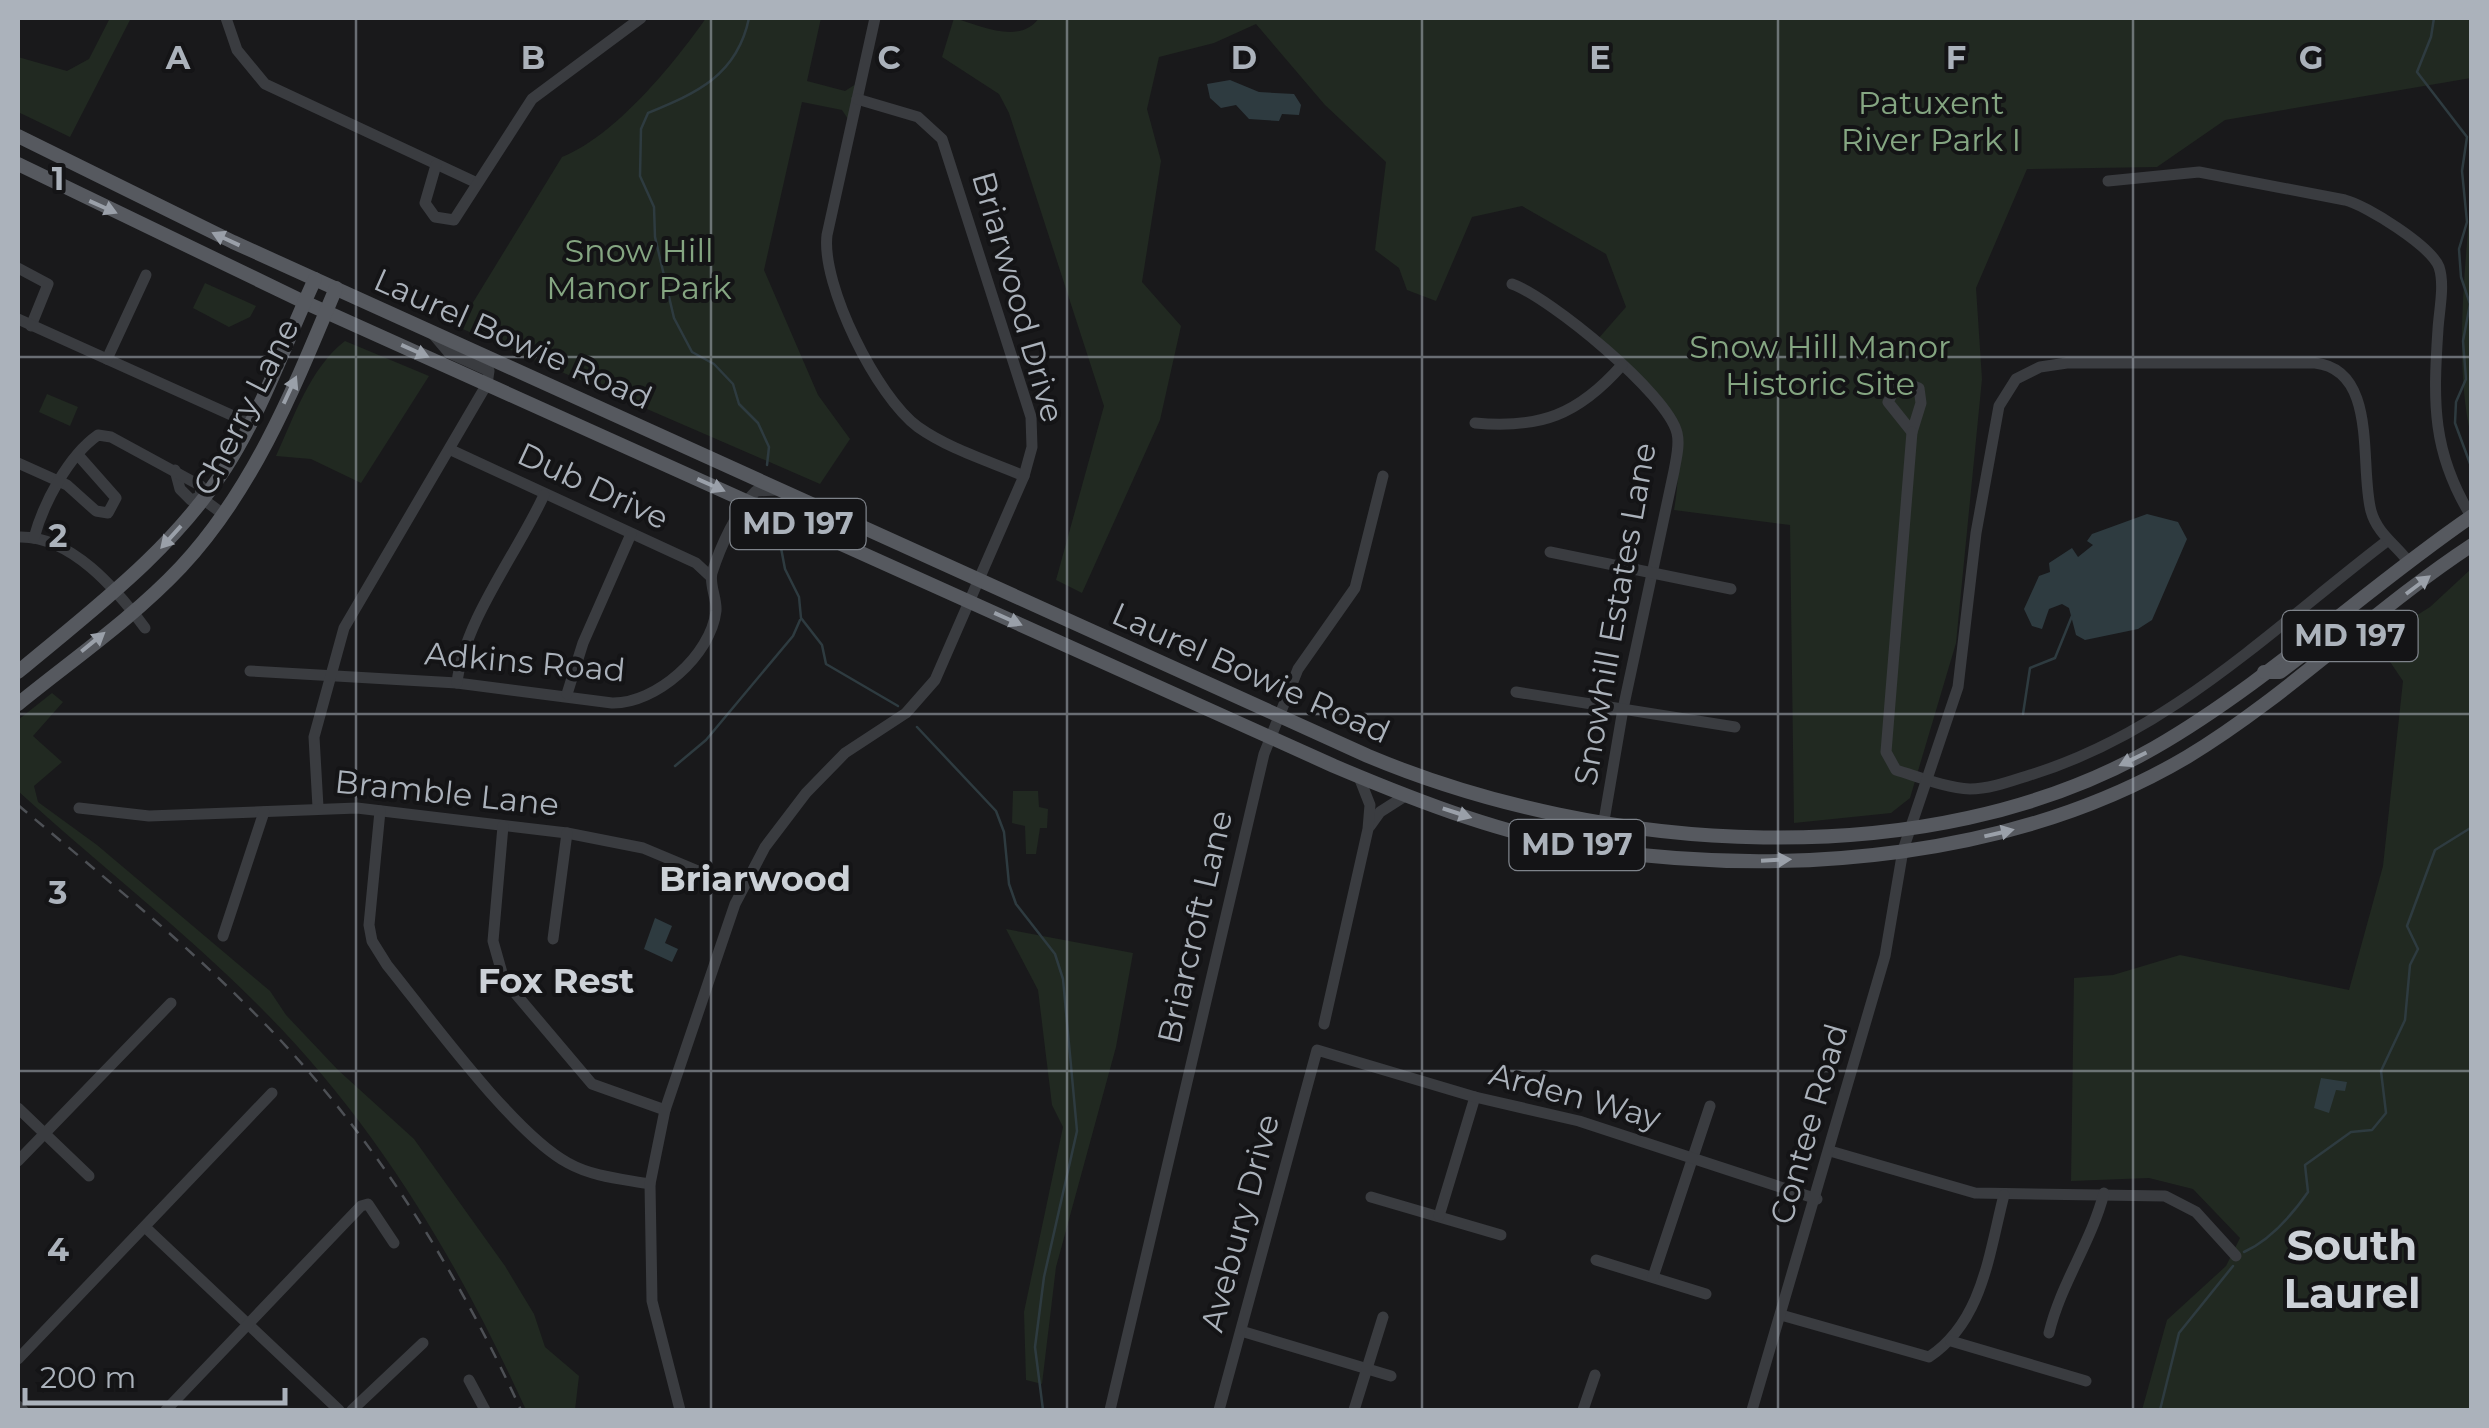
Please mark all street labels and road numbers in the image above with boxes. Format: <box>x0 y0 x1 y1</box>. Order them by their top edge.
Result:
street label: Briarwood Drive <box>964 167 1073 427</box>
street label: Laurel Bowie Road <box>368 260 658 417</box>
street label: Cherry Lane <box>184 312 307 502</box>
street label: Dub Drive <box>512 434 675 537</box>
street label: Snowhill Estates Lane <box>1565 440 1664 788</box>
road number: MD 197 <box>730 499 866 549</box>
street label: Laurel Bowie Road <box>1106 594 1396 751</box>
road number: MD 197 <box>2282 611 2418 661</box>
street label: Adkins Road <box>423 633 627 690</box>
street label: Bramble Lane <box>333 761 561 824</box>
street label: Briarcroft Lane <box>1149 807 1240 1047</box>
road number: MD 197 <box>1510 820 1644 870</box>
street label: Contee Road <box>1761 1019 1856 1229</box>
street label: Arden Way <box>1485 1054 1666 1137</box>
street label: Avebury Drive <box>1192 1110 1287 1336</box>

